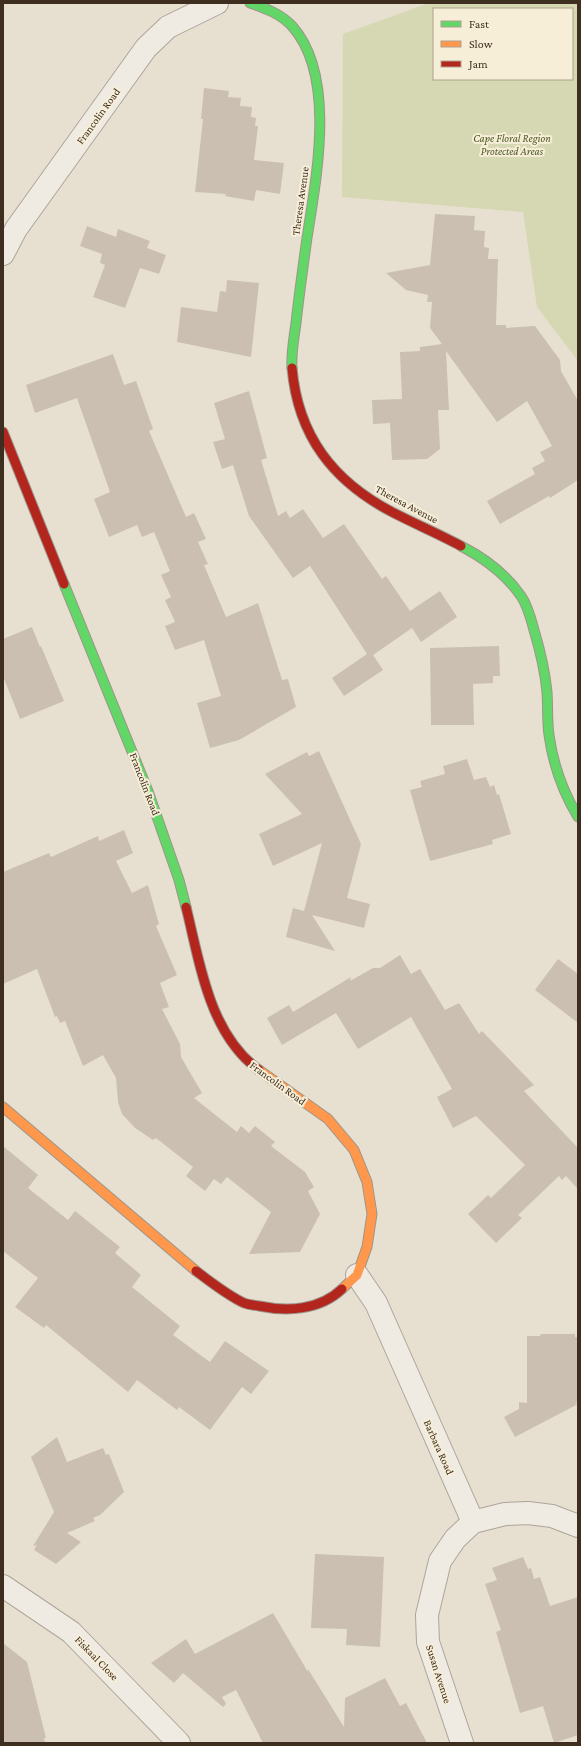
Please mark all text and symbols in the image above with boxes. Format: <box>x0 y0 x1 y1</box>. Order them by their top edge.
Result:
legend <box>433 8 573 80</box>
text: Fast <box>469 17 490 31</box>
text: Slow <box>469 37 493 51</box>
text: Jam <box>468 57 488 71</box>
street label: Francolin Road <box>74 86 122 146</box>
park label: Cape Floral Region Protected Areas <box>473 132 551 157</box>
street label: Theresa Avenue <box>289 166 311 236</box>
street label: Theresa Avenue <box>374 482 440 526</box>
street label: Francolin Road <box>128 751 163 817</box>
street label: Francolin Road <box>248 1059 308 1107</box>
street label: Barbara Road <box>422 1418 457 1477</box>
street label: Fiskaal Close <box>73 1633 121 1683</box>
street label: Susan Avenue <box>424 1643 454 1705</box>

